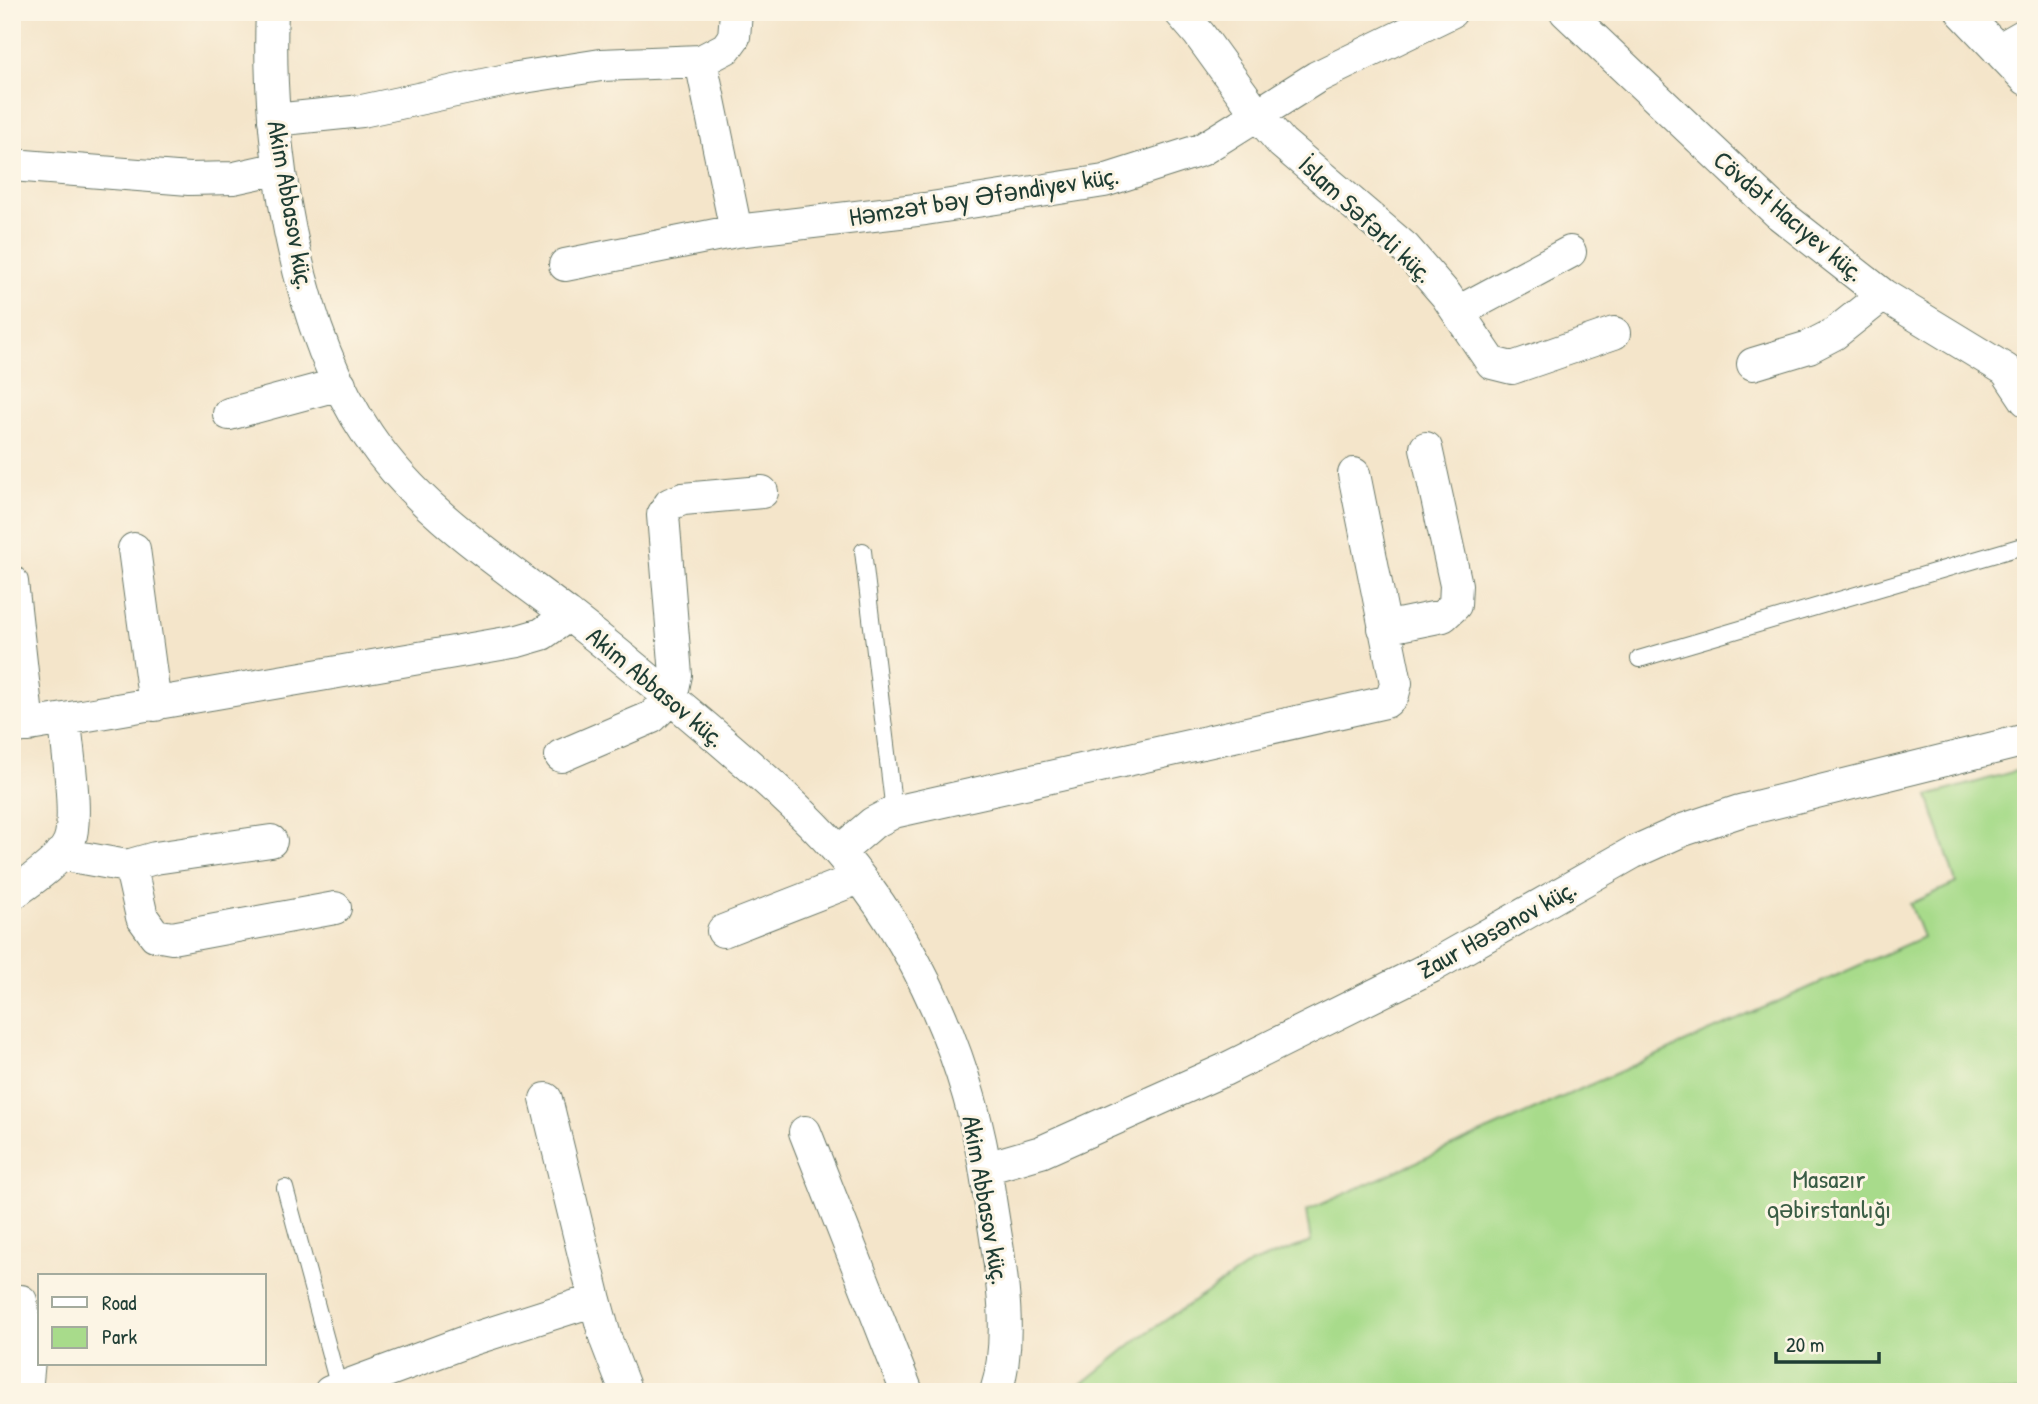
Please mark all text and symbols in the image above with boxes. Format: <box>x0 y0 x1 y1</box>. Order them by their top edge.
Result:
street label: Akim Abbasov küç. <box>259 118 324 292</box>
street label: Cövdət Hacıyev küç. <box>1706 142 1872 289</box>
street label: İslam Səfərli küç. <box>1291 147 1441 290</box>
street label: Həmzət bəy Əfəndiyev küç. <box>847 157 1121 234</box>
street label: Akim Abbasov küç. <box>580 618 733 755</box>
street label: Zaur Həsənov küç. <box>1411 871 1582 987</box>
street label: Akim Abbasov küç. <box>954 1113 1019 1287</box>
park label: Masazır qəbirstanlığı <box>1767 1161 1891 1226</box>
legend <box>38 1274 266 1366</box>
text: Road <box>102 1288 136 1317</box>
scale bar <box>1776 1320 1879 1364</box>
text: Park <box>102 1322 137 1351</box>
text: 20 m <box>1786 1330 1824 1359</box>

